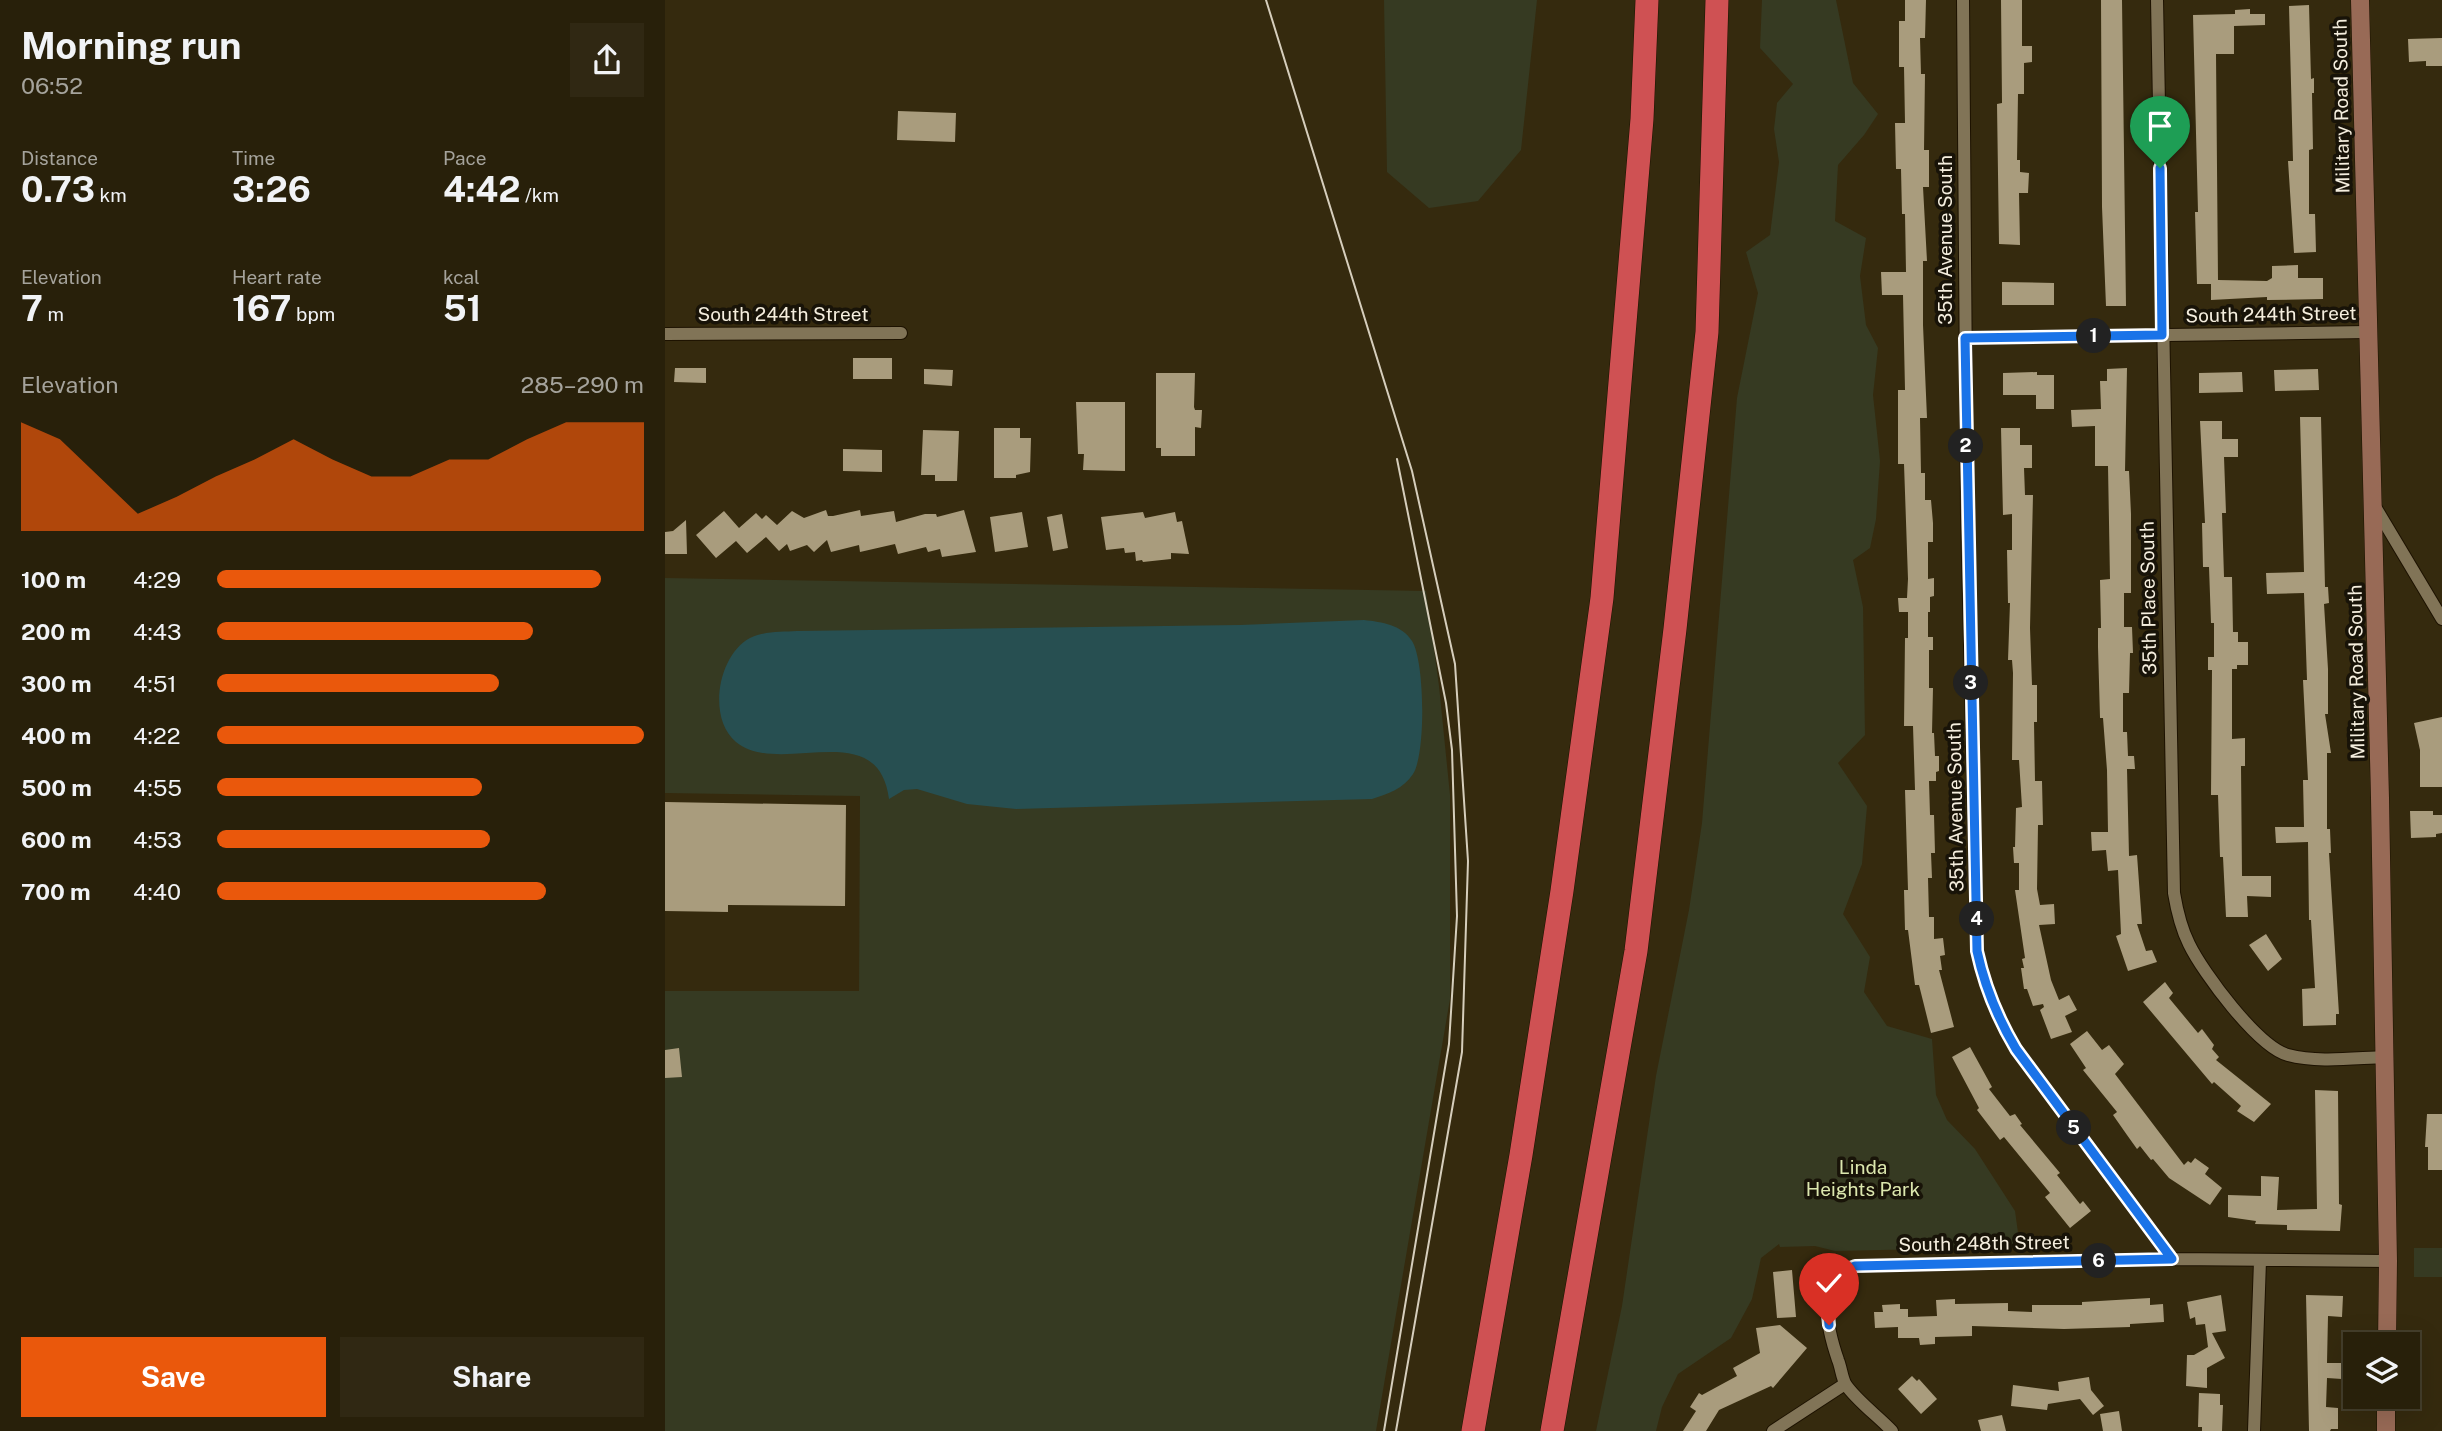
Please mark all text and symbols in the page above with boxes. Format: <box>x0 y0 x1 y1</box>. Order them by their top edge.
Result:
street label: Military Road South <box>2328 18 2354 194</box>
text: Morning run <box>21 23 242 68</box>
button: share <box>570 23 644 97</box>
text: 06:52 <box>21 72 83 99</box>
pin <box>2130 96 2190 168</box>
icon: arrive <box>2141 107 2179 145</box>
text: Distance <box>21 147 98 169</box>
text: Time <box>232 147 275 169</box>
text: Pace <box>443 147 486 169</box>
street label: 35th Avenue South <box>1934 155 1956 325</box>
text: 0.73 <box>21 169 95 210</box>
text: 3:26 <box>232 169 311 210</box>
text: 4:42 <box>443 169 520 210</box>
text: km <box>95 184 127 206</box>
text: /km <box>520 184 559 206</box>
text: Elevation <box>21 266 102 288</box>
text: Heart rate <box>232 266 322 288</box>
text: kcal <box>443 266 480 288</box>
text: 7 <box>21 288 43 329</box>
text: 167 <box>232 288 291 329</box>
text: 51 <box>443 288 482 329</box>
street label: South 244th Street <box>2185 302 2357 326</box>
text: m <box>43 303 64 325</box>
text: bpm <box>291 303 335 325</box>
street label: South 244th Street <box>697 303 869 325</box>
pin: 1 <box>2077 318 2111 354</box>
text: 1 <box>2089 324 2098 346</box>
text: Elevation <box>21 371 119 398</box>
text: 285–290 m <box>520 371 644 398</box>
pin: 2 <box>1949 428 1983 464</box>
text: 2 <box>1959 434 1972 456</box>
street label: 35th Place South <box>2136 521 2160 675</box>
text: 100 m <box>21 566 86 593</box>
text: 4:29 <box>133 566 181 593</box>
street label: Military Road South <box>2343 584 2369 760</box>
text: 200 m <box>21 618 91 645</box>
text: 4:43 <box>133 618 181 645</box>
pin: 3 <box>1953 666 1989 700</box>
text: 300 m <box>21 670 92 697</box>
text: 4:51 <box>133 670 177 697</box>
text: 3 <box>1964 671 1977 693</box>
text: 400 m <box>21 722 91 749</box>
text: 4:22 <box>133 722 181 749</box>
street label: 35th Avenue South <box>1943 722 1967 892</box>
text: 500 m <box>21 774 92 801</box>
text: 4:55 <box>133 774 182 801</box>
text: 600 m <box>21 826 91 853</box>
text: 4:53 <box>133 826 182 853</box>
text: 700 m <box>21 878 91 905</box>
text: 4:40 <box>133 878 181 905</box>
pin: 4 <box>1959 902 1995 936</box>
text: 4 <box>1970 907 1983 929</box>
pin: 5 <box>2057 1110 2091 1146</box>
text: 5 <box>2067 1116 2080 1138</box>
park label: Linda Heights Park <box>1806 1156 1920 1200</box>
street label: South 248th Street <box>1898 1231 2070 1255</box>
pin: 6 <box>2081 1244 2117 1278</box>
text: 6 <box>2092 1249 2105 1271</box>
pin <box>1799 1253 1859 1325</box>
icon: check <box>1810 1264 1848 1302</box>
map controls <box>2343 1332 2420 1409</box>
button: layers <box>2343 1332 2420 1409</box>
button: Save <box>21 1337 326 1417</box>
button: Share <box>340 1337 644 1417</box>

